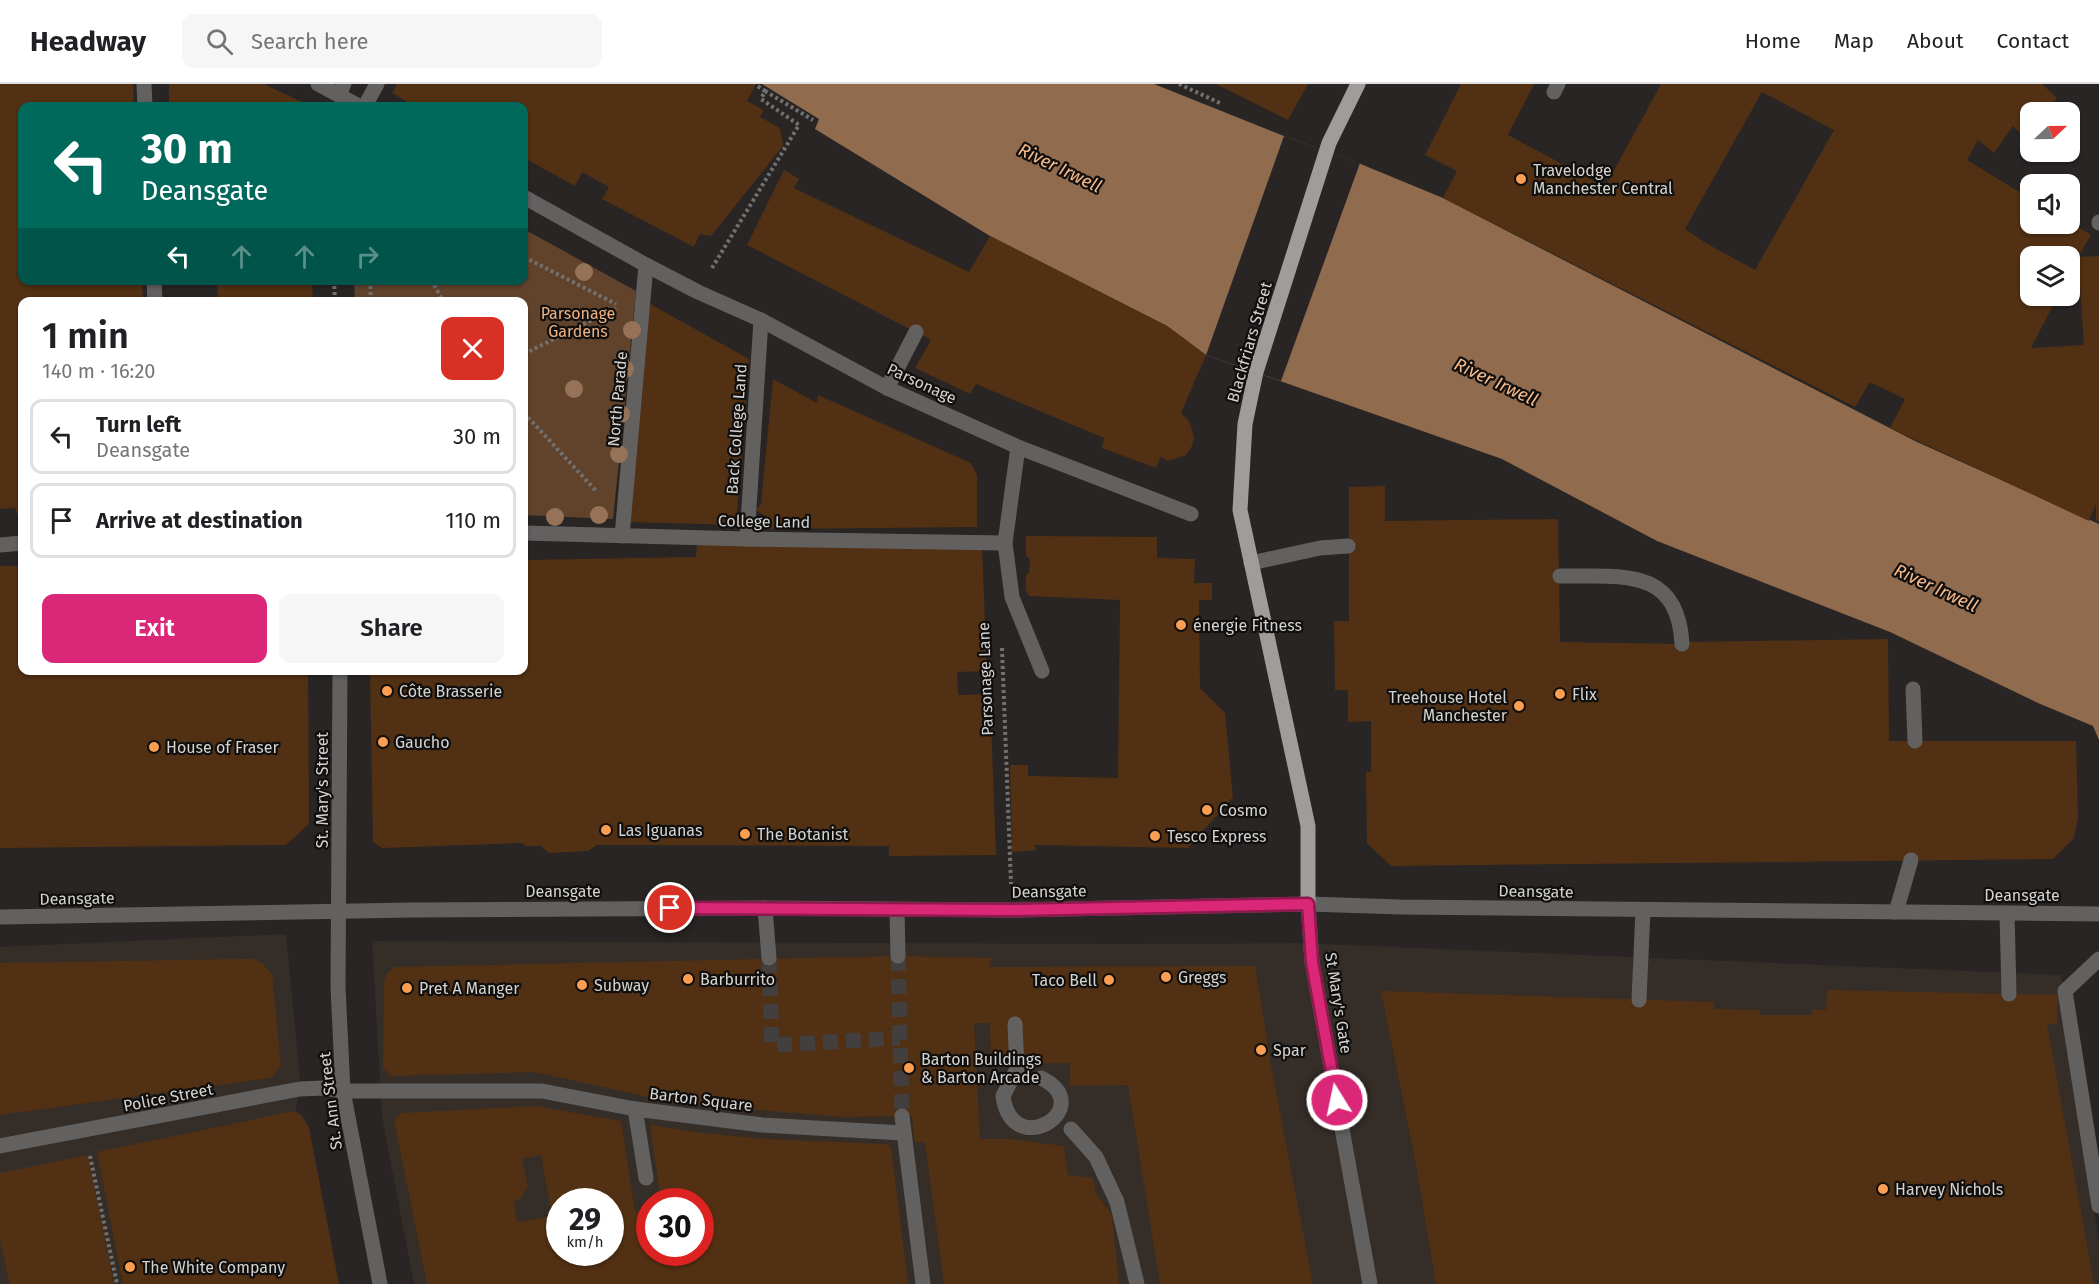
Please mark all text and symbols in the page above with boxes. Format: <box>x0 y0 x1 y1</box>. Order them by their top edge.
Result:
search box <box>182 14 602 68</box>
text: Headway <box>30 25 146 58</box>
icon: search <box>203 25 236 58</box>
text: Search here <box>251 28 369 55</box>
text: Home <box>1745 28 1801 54</box>
text: Map <box>1834 28 1874 54</box>
text: About <box>1907 28 1964 54</box>
text: Contact <box>1997 28 2069 54</box>
north arrow <box>2020 102 2080 162</box>
map controls <box>2020 102 2080 306</box>
text: 30 m <box>141 124 233 174</box>
icon: left <box>42 126 120 204</box>
water label: River Irwell <box>1015 138 1105 198</box>
place label: Travelodge Manchester Central <box>1533 161 1673 198</box>
marker: Travelodge Manchester Central <box>1514 172 1528 186</box>
button: sound <box>2020 174 2080 234</box>
text: Deansgate <box>141 175 268 207</box>
icon: left <box>162 240 195 273</box>
icon: ahead <box>225 240 258 273</box>
icon: ahead <box>288 240 321 273</box>
icon: right <box>351 240 384 273</box>
button: layers <box>2020 246 2080 306</box>
street label: Blackfriars Street <box>1223 279 1276 405</box>
park label: Parsonage Gardens <box>541 304 615 341</box>
text: 1 min <box>42 314 129 358</box>
button: close <box>441 317 504 380</box>
street label: North Parade <box>604 351 631 447</box>
water label: River Irwell <box>1451 353 1541 411</box>
text: 140 m · 16:20 <box>42 359 155 383</box>
street label: Parsonage <box>884 359 960 408</box>
street label: Back College Land <box>722 363 751 495</box>
text: Turn left <box>96 411 181 438</box>
icon: left <box>45 420 78 453</box>
text: 30 m <box>453 423 501 450</box>
text: Deansgate <box>96 438 190 462</box>
icon: arrive <box>45 504 78 537</box>
text: Arrive at destination <box>96 507 303 534</box>
text: 110 m <box>445 507 501 534</box>
street label: College Land <box>718 511 810 532</box>
water label: River Irwell <box>1891 559 1981 617</box>
button: Exit <box>42 594 267 663</box>
button: Share <box>279 594 504 663</box>
place label: énergie Fitness <box>1193 616 1302 635</box>
marker: énergie Fitness <box>1174 618 1188 632</box>
street label: Parsonage Lane <box>974 622 997 736</box>
place label: Côte Brasserie <box>399 682 502 701</box>
marker: Côte Brasserie <box>380 684 394 698</box>
place label: Flix <box>1572 685 1597 704</box>
marker: Flix <box>1553 687 1567 701</box>
place label: Treehouse Hotel Manchester <box>1388 688 1508 725</box>
marker: Treehouse Hotel Manchester <box>1512 699 1526 713</box>
street label: St. Mary's Street <box>313 732 332 848</box>
place label: Gaucho <box>395 733 449 752</box>
marker: Gaucho <box>376 735 390 749</box>
place label: House of Fraser <box>166 738 280 757</box>
marker: House of Fraser <box>147 740 161 754</box>
place label: Cosmo <box>1219 801 1268 820</box>
marker: Cosmo <box>1200 803 1214 817</box>
place label: Las Iguanas <box>618 821 702 840</box>
marker: Las Iguanas <box>599 823 613 837</box>
place label: The Botanist <box>757 825 848 844</box>
marker: The Botanist <box>738 827 752 841</box>
place label: Tesco Express <box>1167 827 1267 846</box>
marker: Tesco Express <box>1148 829 1162 843</box>
street label: Deansgate <box>1011 881 1087 902</box>
street label: Deansgate <box>1498 881 1574 902</box>
street label: Deansgate <box>525 882 601 901</box>
pin <box>644 882 695 933</box>
street label: Deansgate <box>1984 886 2060 905</box>
street label: Deansgate <box>39 888 115 909</box>
icon: arrive <box>653 891 686 924</box>
street label: St Mary's Gate <box>1321 951 1356 1055</box>
place label: Greggs <box>1178 968 1227 987</box>
place label: Barburrito <box>700 970 775 989</box>
marker: Greggs <box>1159 970 1173 984</box>
place label: Taco Bell <box>1032 971 1097 990</box>
marker: Barburrito <box>681 972 695 986</box>
marker: Taco Bell <box>1102 973 1116 987</box>
place label: Subway <box>594 976 649 995</box>
marker: Subway <box>575 978 589 992</box>
place label: Pret A Manger <box>419 979 520 998</box>
marker: Pret A Manger <box>400 981 414 995</box>
place label: Spar <box>1273 1041 1307 1060</box>
marker: Spar <box>1254 1043 1268 1057</box>
place label: Barton Buildings & Barton Arcade <box>921 1050 1041 1087</box>
street label: St. Ann Street <box>315 1051 346 1151</box>
marker: Barton Buildings & Barton Arcade <box>902 1061 916 1075</box>
position arrow <box>1305 1068 1369 1132</box>
street label: Police Street <box>122 1079 215 1116</box>
street label: Barton Square <box>648 1084 754 1115</box>
place label: Harvey Nichols <box>1895 1180 2003 1199</box>
marker: Harvey Nichols <box>1876 1182 1890 1196</box>
speed limit sign: 30 <box>636 1188 714 1266</box>
text: 29 <box>569 1202 601 1238</box>
text: km/h <box>566 1233 604 1251</box>
place label: The White Company <box>142 1258 285 1277</box>
marker: The White Company <box>123 1260 137 1274</box>

